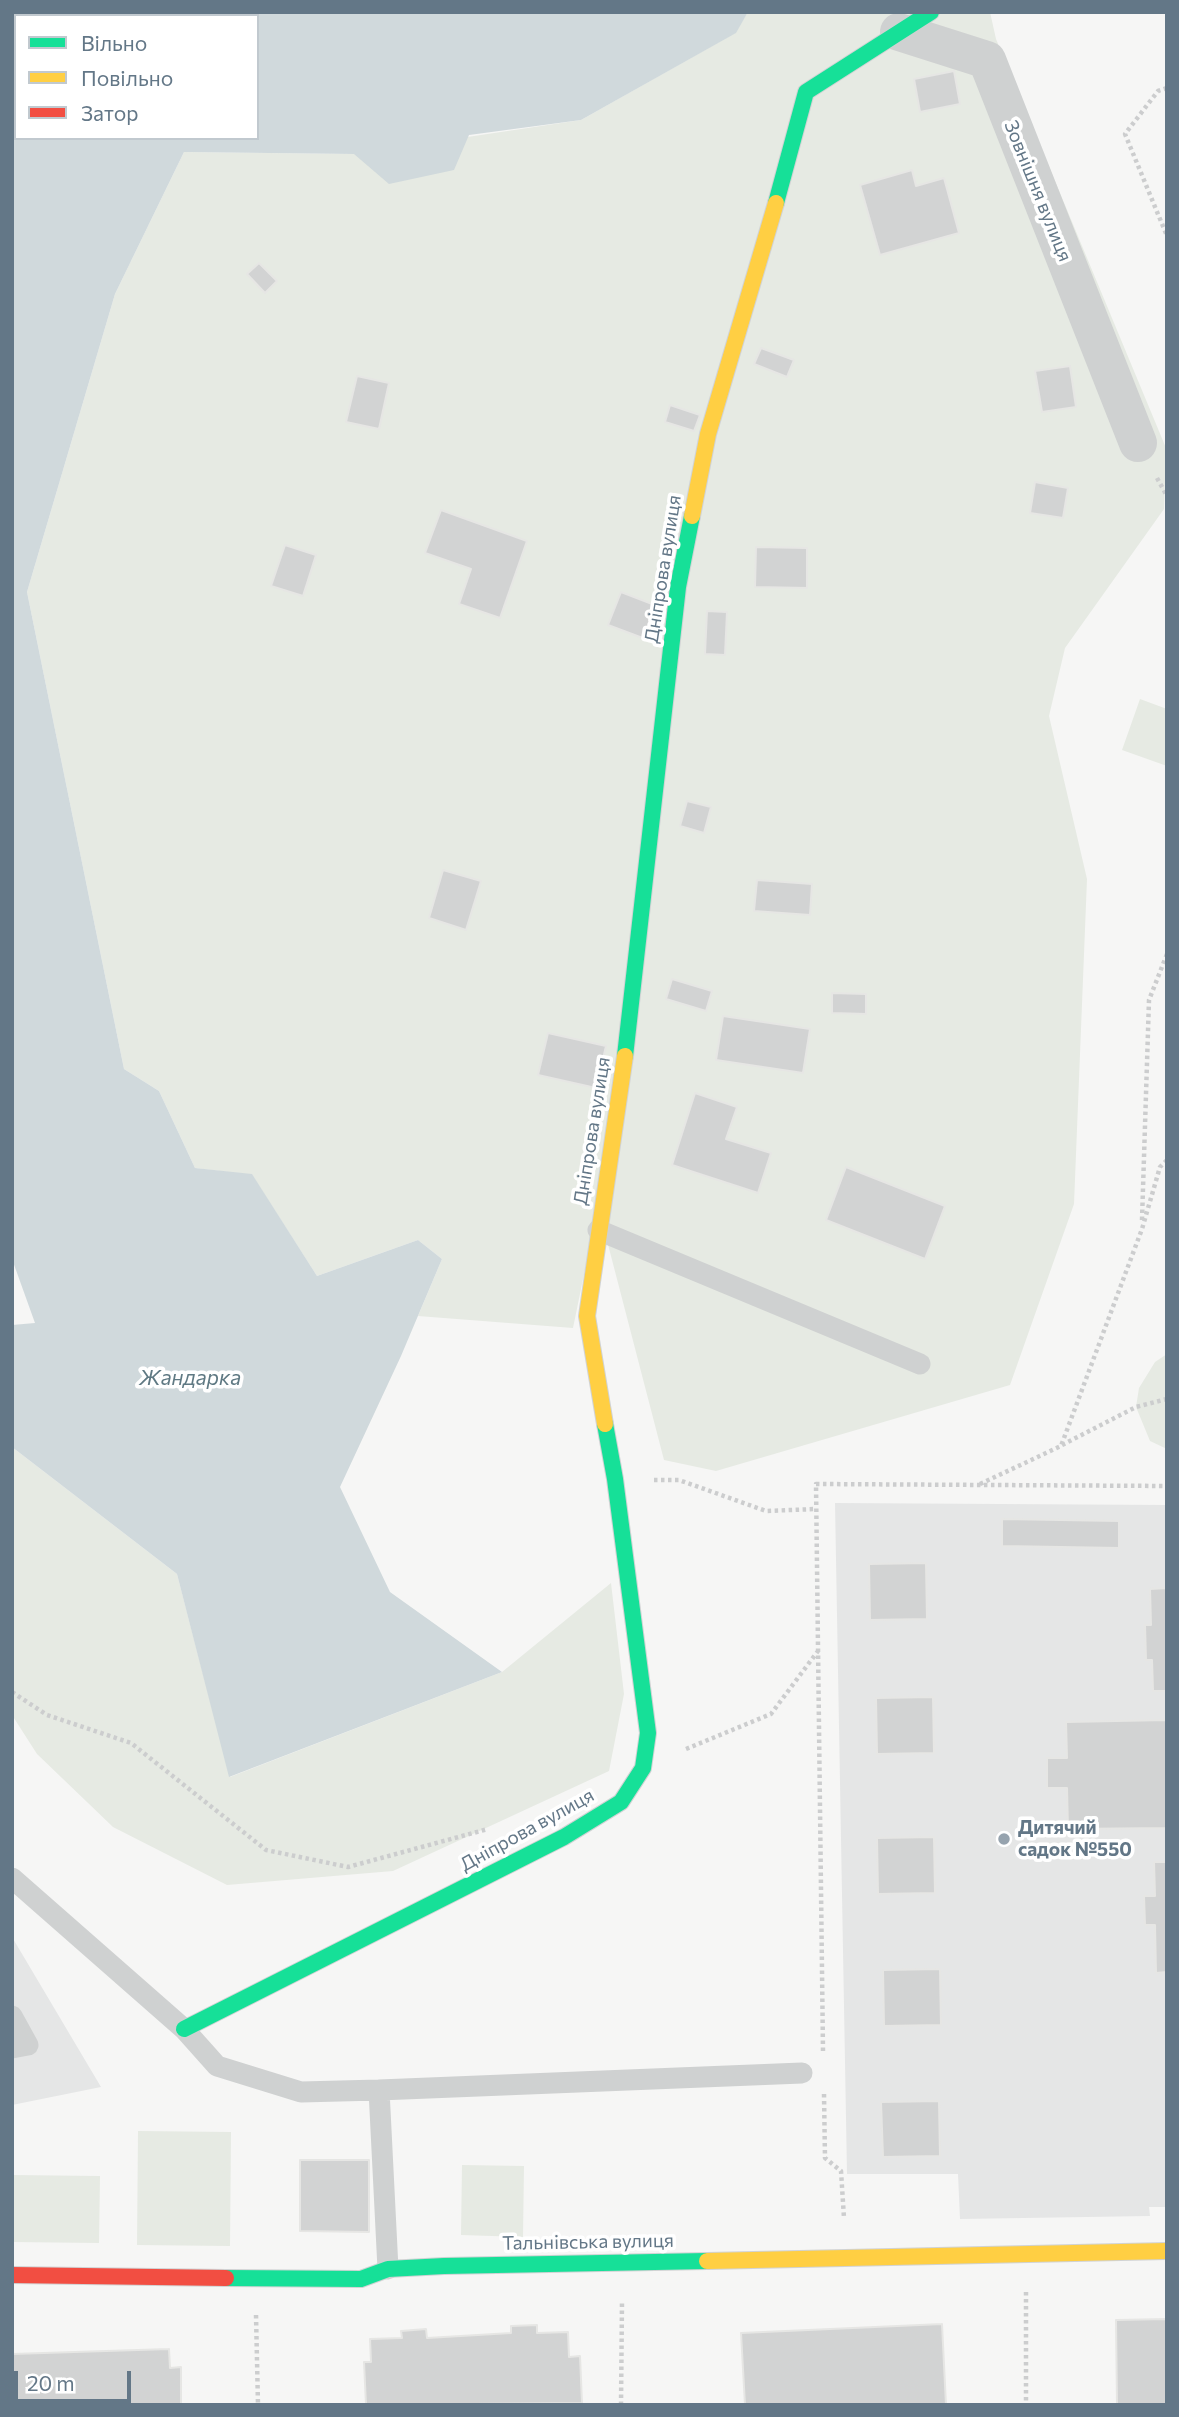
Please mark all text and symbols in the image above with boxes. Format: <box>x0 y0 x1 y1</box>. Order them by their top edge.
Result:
legend <box>14 14 259 140</box>
text: Вільно <box>81 30 147 55</box>
text: Повільно <box>81 65 173 90</box>
text: Затор <box>81 100 138 125</box>
street label: Зовнішня вулиця <box>999 117 1077 265</box>
street label: Дніпрова вулиця <box>640 493 686 645</box>
street label: Дніпрова вулиця <box>569 1055 615 1207</box>
water label: Жандарка <box>139 1365 241 1391</box>
street label: Дніпрова вулиця <box>456 1784 598 1876</box>
place label: Дитячий садок №550 <box>1018 1817 1132 1861</box>
marker: Дитячий садок №550 <box>996 1831 1012 1847</box>
street label: Тальнівська вулиця <box>502 2229 674 2255</box>
scale bar <box>18 2358 135 2402</box>
text: 20 m <box>27 2370 75 2395</box>

